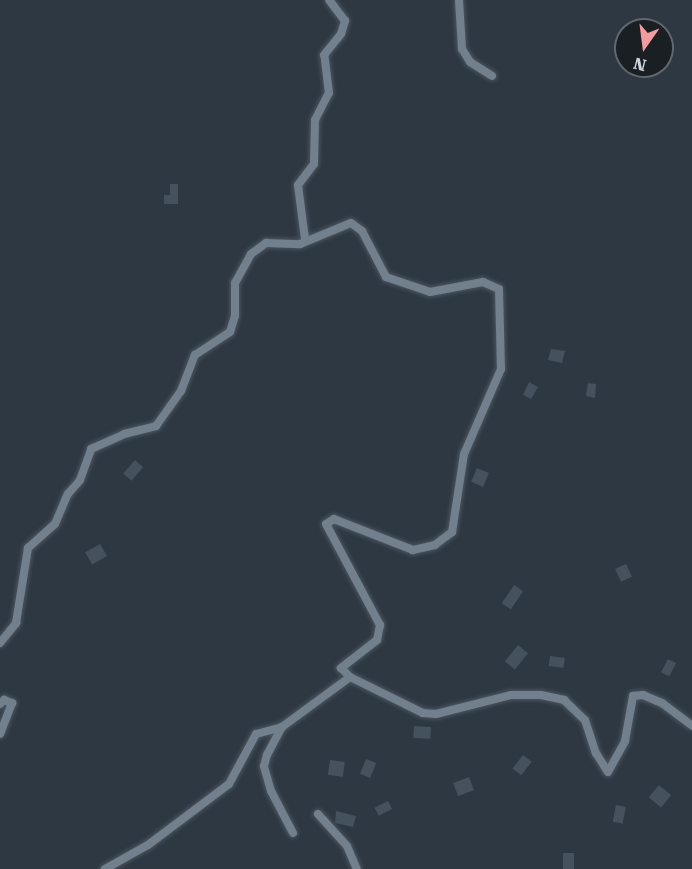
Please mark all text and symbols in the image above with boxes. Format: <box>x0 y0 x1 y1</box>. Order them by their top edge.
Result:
north arrow <box>614 18 674 78</box>
text: N <box>632 53 648 75</box>

